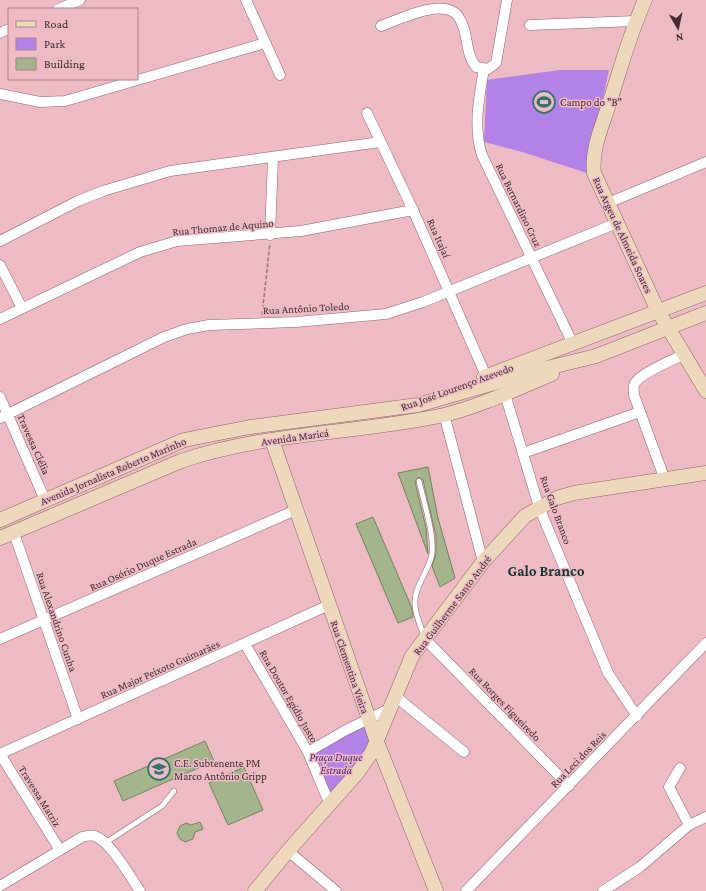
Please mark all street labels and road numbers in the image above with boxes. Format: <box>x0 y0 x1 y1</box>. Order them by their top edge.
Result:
street label: Rua Bernardino Cruz <box>494 161 545 249</box>
street label: Rua Argeu de Almeida Soares <box>590 175 655 295</box>
street label: Rua Thomaz de Aquino <box>172 217 275 238</box>
street label: Rua Itajaí <box>424 217 453 261</box>
street label: Rua Antônio Toledo <box>263 300 350 316</box>
street label: Rua José Lourenço Azevedo <box>399 361 516 414</box>
street label: Travessa Clélia <box>15 412 53 476</box>
street label: Avenida Maricá <box>260 426 330 448</box>
street label: Avenida Jornalista Roberto Marinho <box>38 435 189 508</box>
street label: Rua Galo Branco <box>538 474 574 546</box>
street label: Rua Osório Duque Estrada <box>88 535 199 594</box>
street label: Rua Guilherme Santo André <box>411 553 493 657</box>
street label: Rua Alexandrino Cunha <box>34 571 80 673</box>
street label: Rua Clementina Vieira <box>328 619 372 715</box>
street label: Rua Major Peixoto Guimarães <box>98 637 222 702</box>
street label: Rua Doutor Egídio Justo <box>257 647 321 746</box>
street label: Rua Borges Figueiredo <box>466 665 544 744</box>
street label: Rua Leci dos Reis <box>548 728 608 790</box>
street label: Travessa Matriz <box>16 763 64 829</box>

